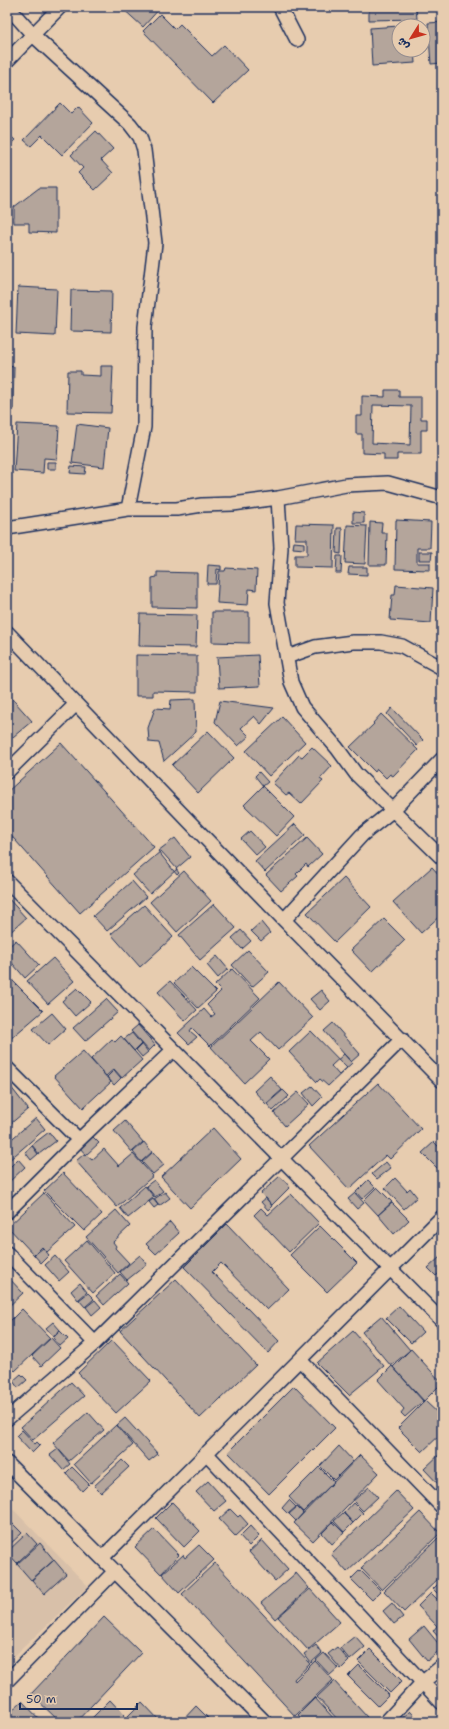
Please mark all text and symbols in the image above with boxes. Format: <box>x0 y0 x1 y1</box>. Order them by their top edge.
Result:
north arrow <box>391 18 431 58</box>
text: ش <box>394 34 413 53</box>
scale bar <box>20 1685 137 1711</box>
text: 50 m <box>26 1691 56 1707</box>

